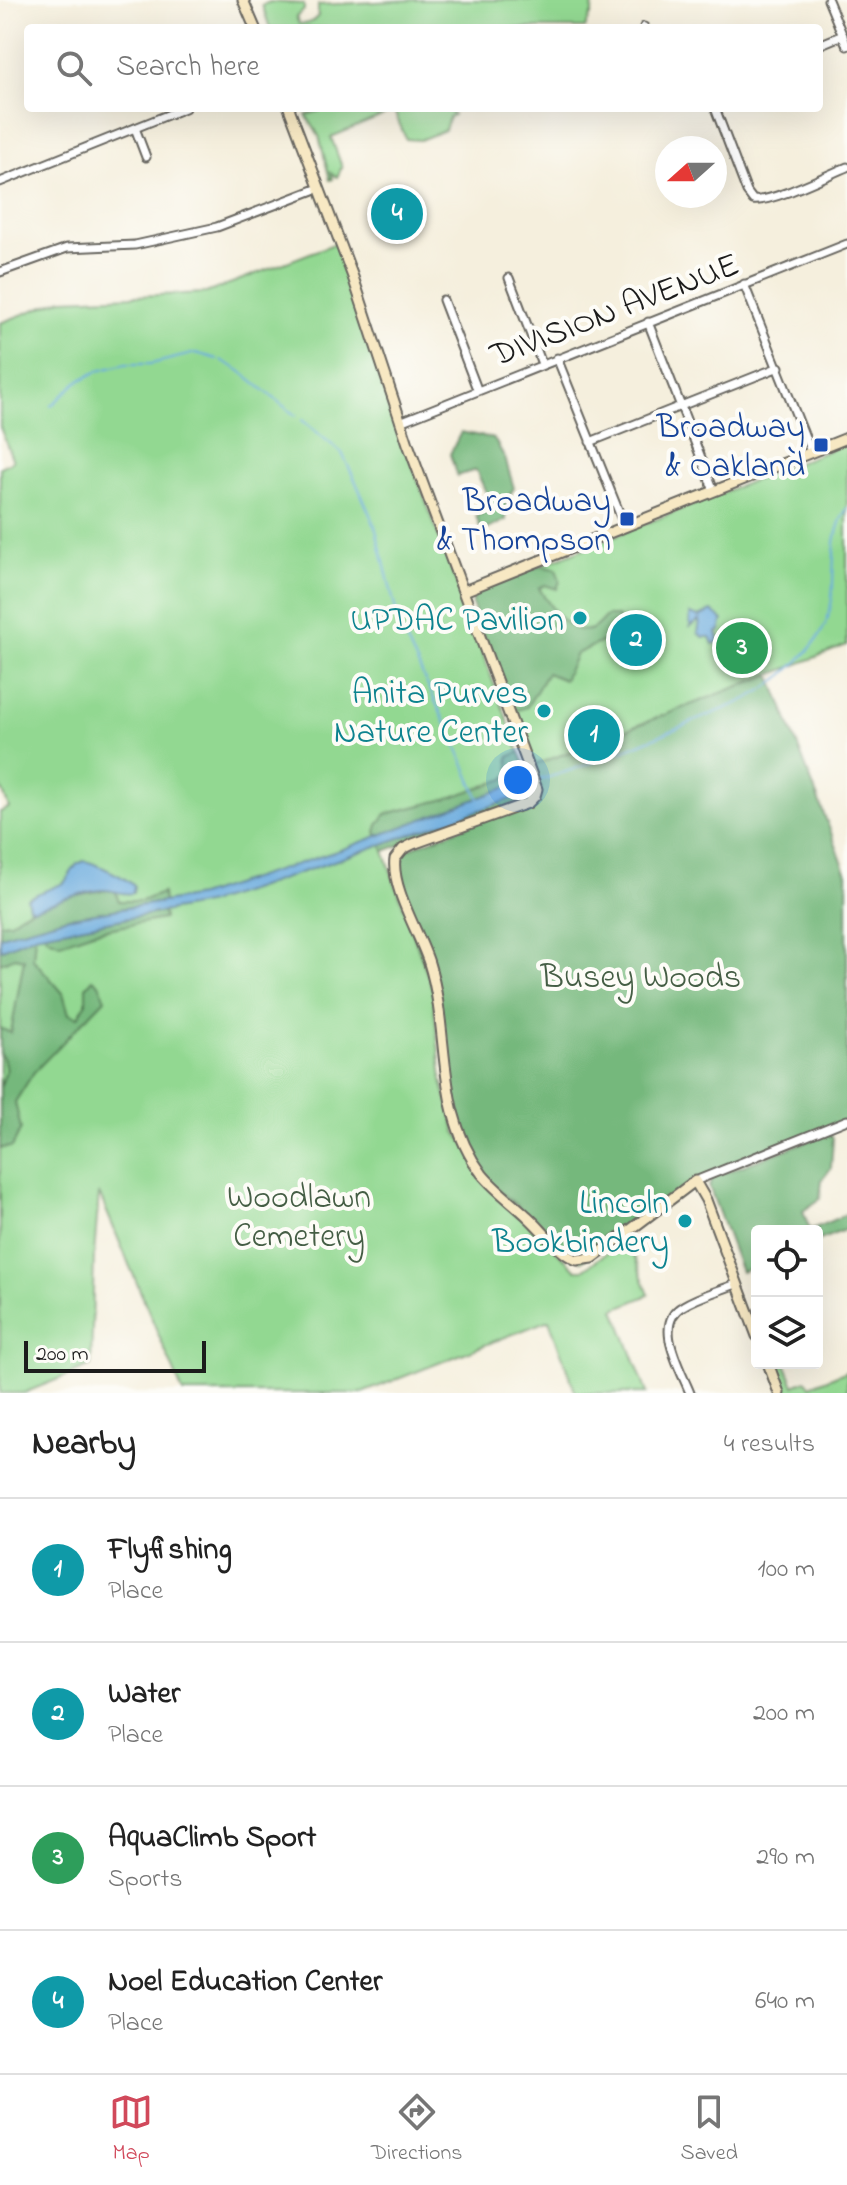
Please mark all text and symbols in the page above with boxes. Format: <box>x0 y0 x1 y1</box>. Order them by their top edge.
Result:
search box <box>24 24 823 112</box>
icon: search <box>52 46 96 90</box>
text: Search here <box>116 46 260 90</box>
north arrow <box>655 136 727 208</box>
pin: 4 <box>371 184 423 244</box>
street label: DIVISION AVENUE <box>483 241 747 383</box>
place label: Broadway & Oakland <box>656 404 805 493</box>
marker: Broadway & Oakland <box>812 436 830 454</box>
place label: Broadway & Thompson <box>437 478 611 567</box>
marker: Broadway & Thompson <box>618 510 636 528</box>
place label: UPDAC Pavilion <box>350 597 564 647</box>
marker: UPDAC Pavilion <box>571 609 589 627</box>
pin: 2 <box>610 610 662 670</box>
pin: 3 <box>716 618 768 678</box>
place label: Anita Purves Nature Center <box>334 670 528 759</box>
marker: Anita Purves Nature Center <box>535 702 553 720</box>
pin: 1 <box>568 705 620 765</box>
your location <box>498 760 538 800</box>
park label: Busey Woods <box>540 954 741 1004</box>
park label: Woodlawn Cemetery <box>227 1174 371 1263</box>
place label: Lincoln Bookbindery <box>491 1180 669 1269</box>
marker: Lincoln Bookbindery <box>676 1212 694 1230</box>
map controls <box>751 1225 823 1369</box>
button: locate <box>751 1225 823 1297</box>
button: layers <box>751 1297 823 1369</box>
scale bar <box>24 1337 206 1373</box>
text: 200 m <box>36 1339 89 1371</box>
text: Nearby <box>32 1420 136 1470</box>
text: 4 results <box>724 1426 815 1464</box>
text: Flyfishing <box>108 1529 232 1573</box>
text: 1 <box>54 1551 62 1589</box>
text: 100 m <box>758 1551 815 1589</box>
text: Place <box>108 1573 163 1611</box>
text: Water <box>108 1673 180 1717</box>
text: 2 <box>52 1695 64 1733</box>
text: 200 m <box>753 1695 815 1733</box>
text: Place <box>108 1717 163 1755</box>
text: AquaClimb Sport <box>108 1817 316 1861</box>
text: 3 <box>53 1839 63 1877</box>
text: 290 m <box>756 1839 815 1877</box>
text: Sports <box>108 1861 182 1899</box>
text: Noel Education Center <box>108 1961 382 2005</box>
text: 4 <box>53 1983 63 2021</box>
text: 640 m <box>755 1983 815 2021</box>
text: Place <box>108 2005 163 2043</box>
tab: Map <box>109 2090 153 2170</box>
tab: Directions <box>371 2090 462 2170</box>
tab: Saved <box>681 2090 738 2170</box>

